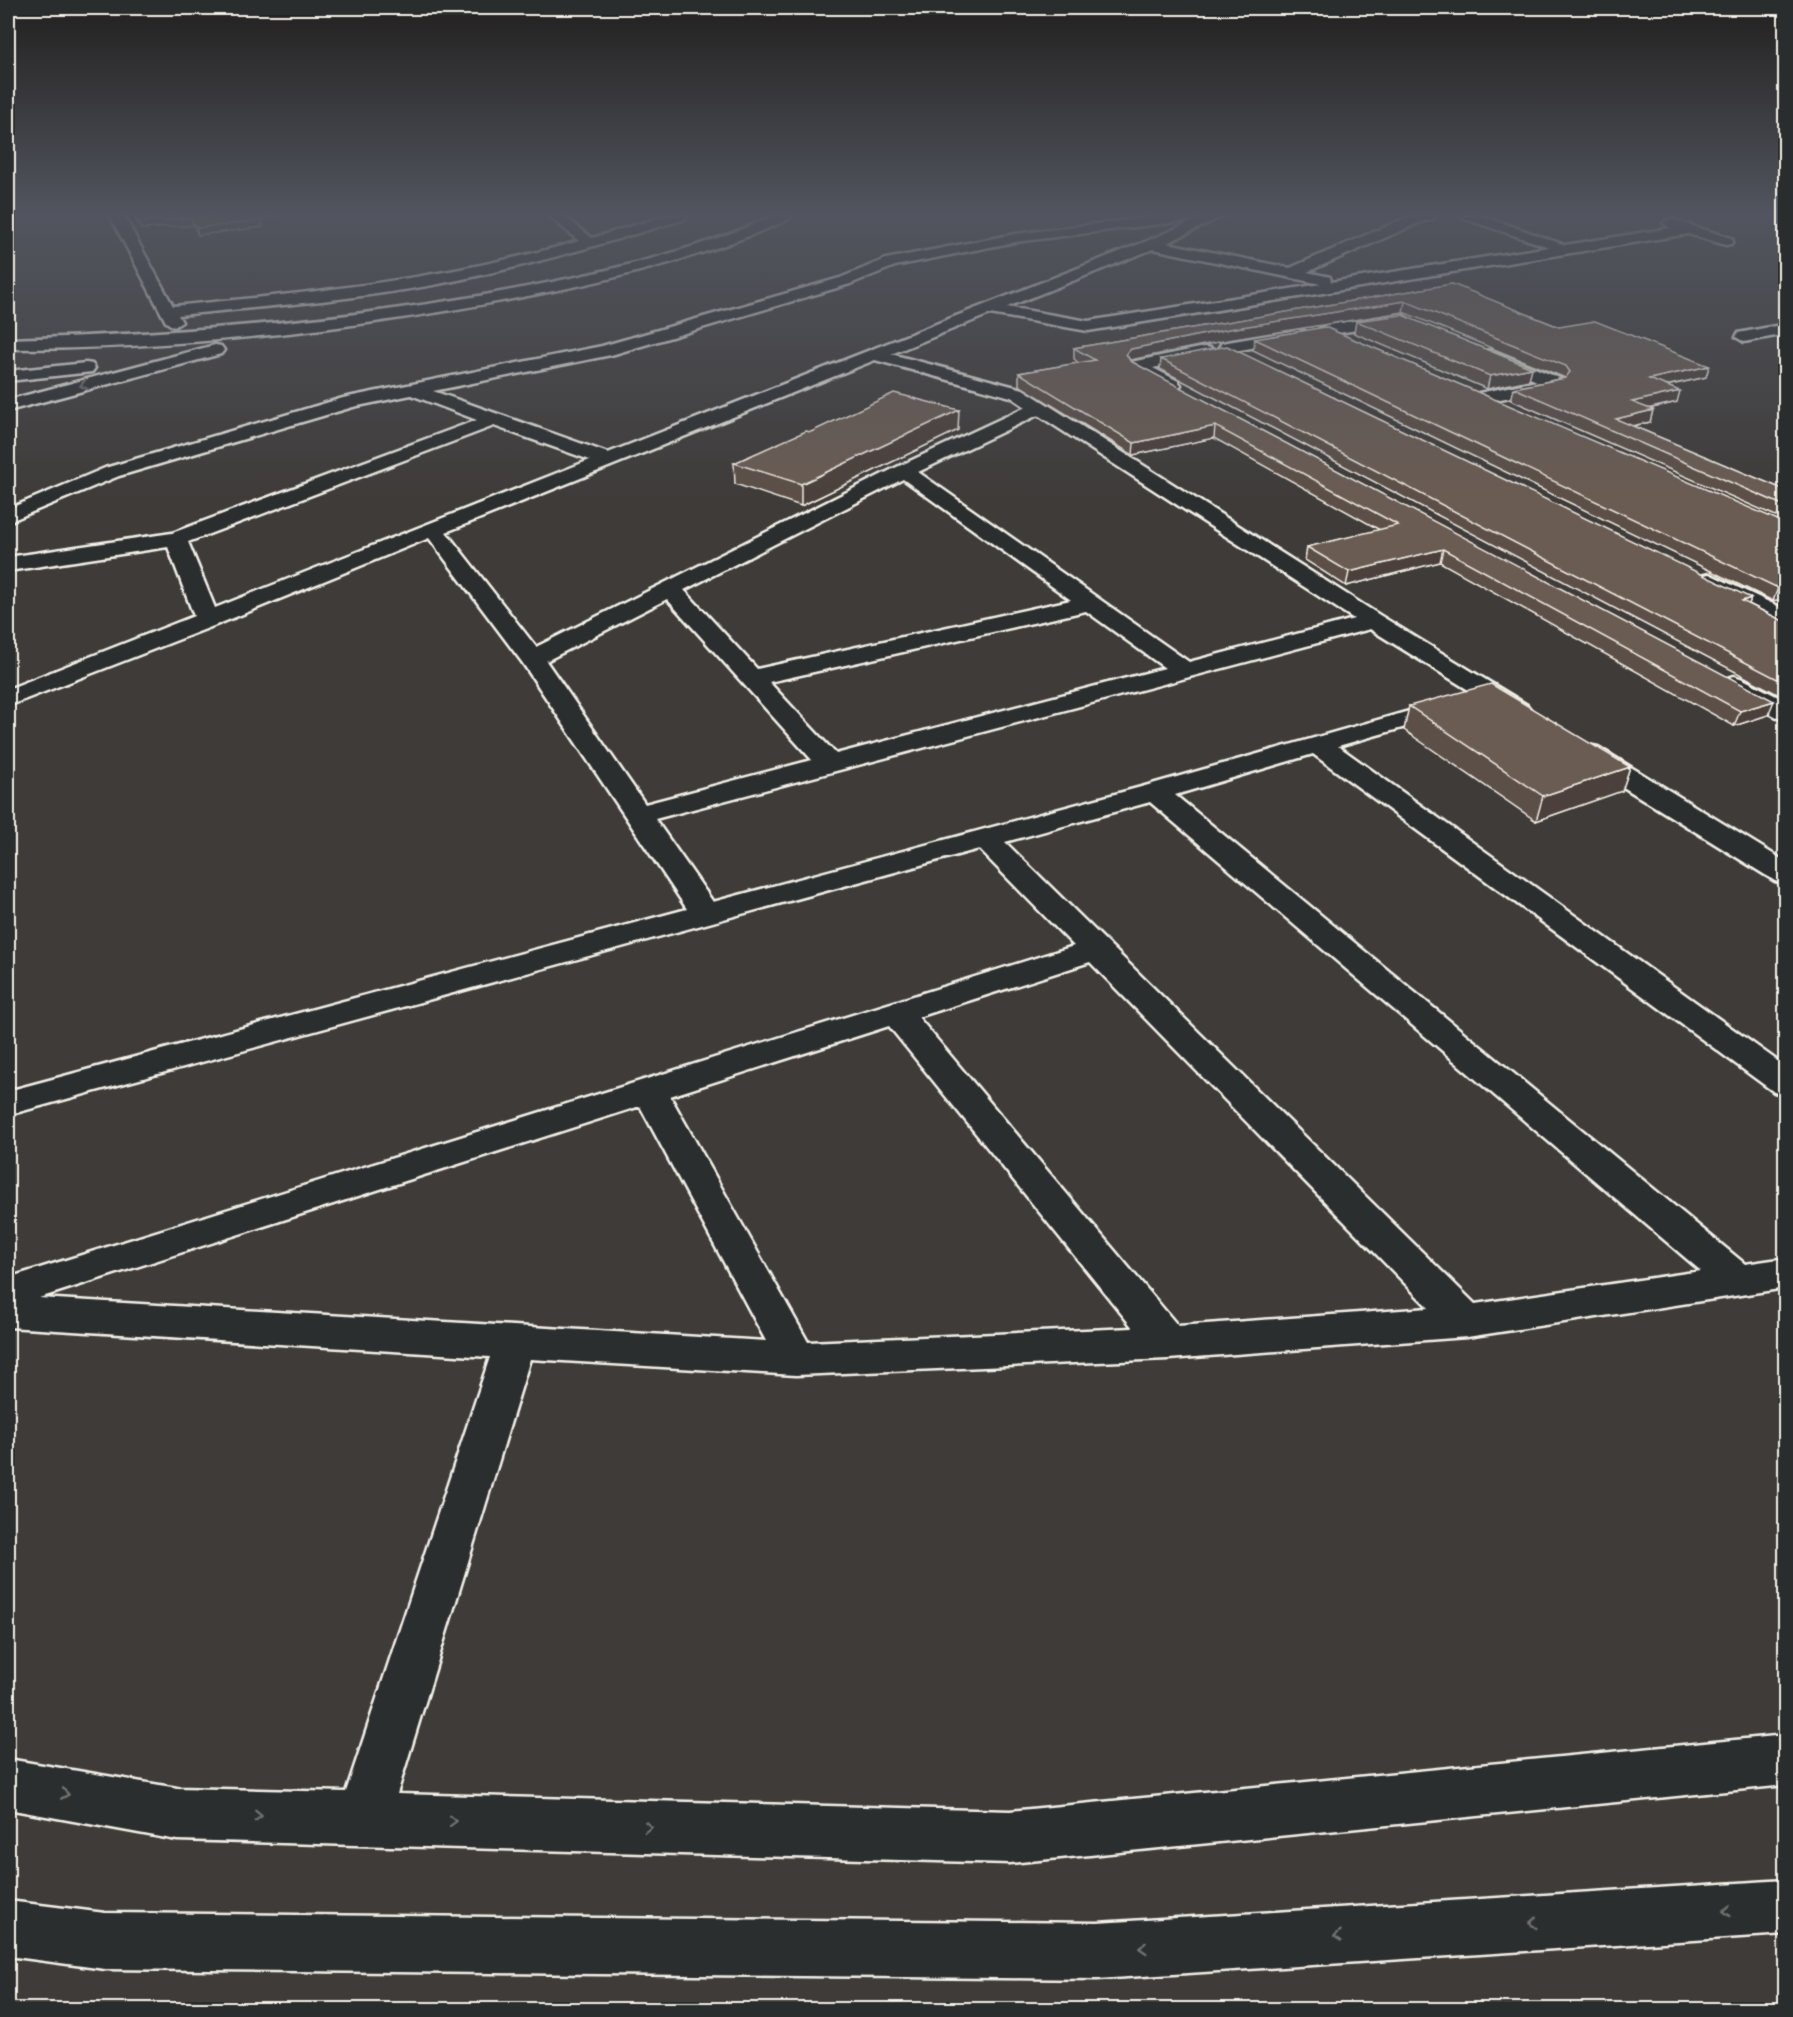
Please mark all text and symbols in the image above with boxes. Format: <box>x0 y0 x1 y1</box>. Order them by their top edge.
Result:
one-way arrow <box>80 377 90 390</box>
one-way arrow <box>60 1787 70 1800</box>
one-way arrow <box>254 1810 263 1822</box>
one-way arrow <box>449 1815 458 1828</box>
one-way arrow <box>644 1820 653 1833</box>
one-way arrow <box>1723 1904 1732 1917</box>
one-way arrow <box>1528 1917 1537 1930</box>
one-way arrow <box>1333 1929 1342 1942</box>
one-way arrow <box>1139 1941 1148 1954</box>

